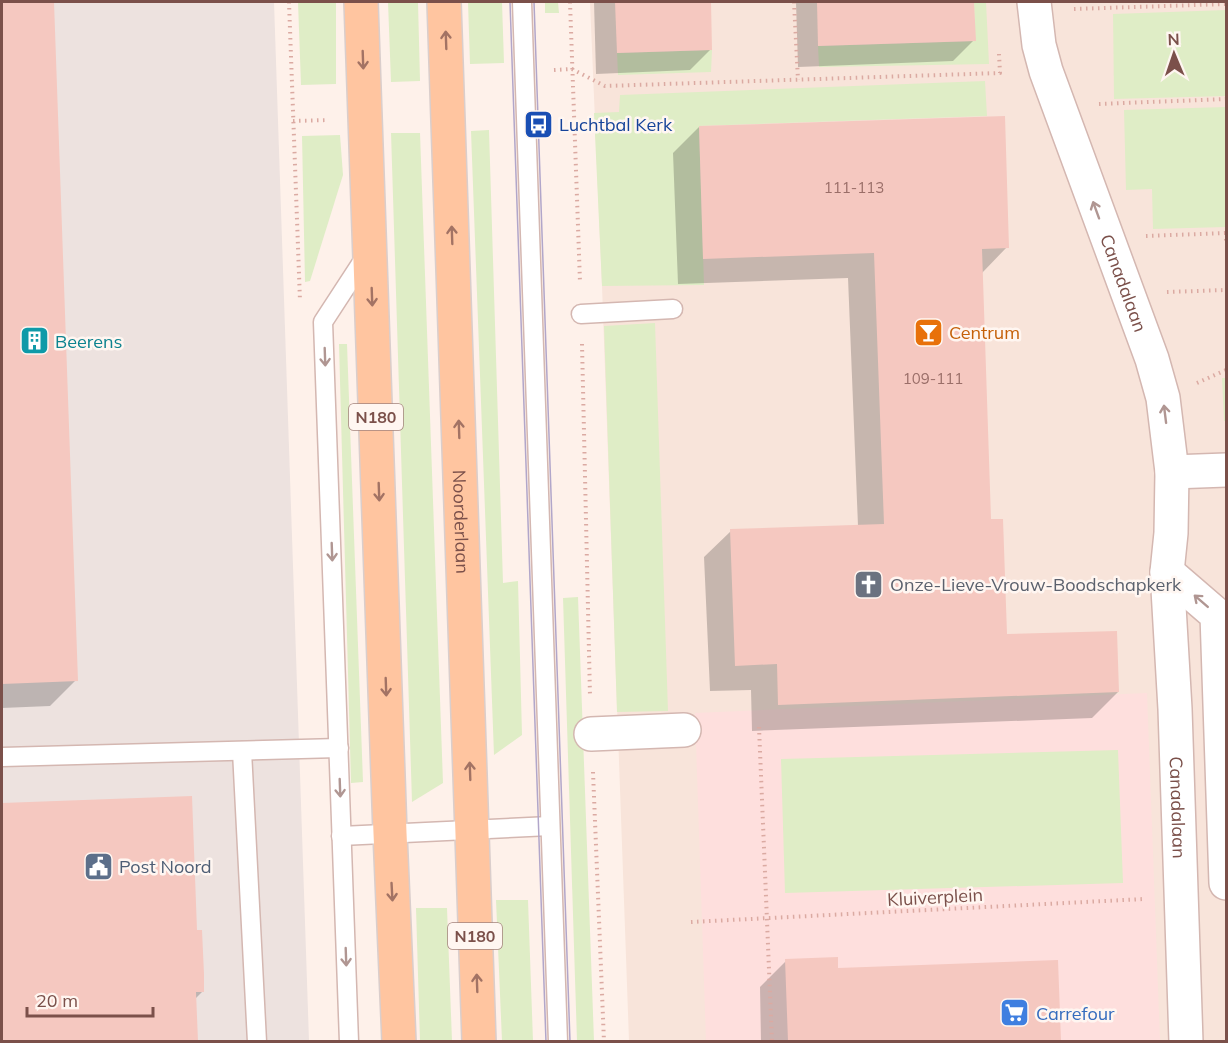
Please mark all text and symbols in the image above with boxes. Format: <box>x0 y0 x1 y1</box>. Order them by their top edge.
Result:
north arrow <box>1144 24 1204 84</box>
text: N <box>1167 29 1180 49</box>
one-way arrow <box>440 30 451 50</box>
one-way arrow <box>358 49 369 69</box>
bus stop icon: Luchtbal Kerk <box>522 108 554 140</box>
place label: Luchtbal Kerk <box>559 113 673 136</box>
house number: 111-113 <box>824 178 884 197</box>
one-way arrow <box>1090 201 1101 220</box>
one-way arrow <box>447 225 458 245</box>
street label: Canadalaan <box>1096 231 1152 335</box>
one-way arrow <box>366 286 378 306</box>
bar icon: Centrum <box>912 316 944 348</box>
place label: Centrum <box>949 321 1020 344</box>
building icon: Beerens <box>18 325 50 357</box>
place label: Beerens <box>55 330 123 353</box>
one-way arrow <box>319 346 330 366</box>
house number: 109-111 <box>903 369 963 388</box>
road number: N180 <box>349 404 403 430</box>
one-way arrow <box>1159 405 1170 425</box>
one-way arrow <box>453 420 464 440</box>
street label: Noorderlaan <box>448 469 475 574</box>
one-way arrow <box>373 481 385 501</box>
one-way arrow <box>326 541 337 561</box>
church icon: Onze-Lieve-Vrouw-Boodschapkerk <box>853 568 885 600</box>
place label: Onze-Lieve-Vrouw-Boodschapkerk <box>890 573 1182 596</box>
one-way arrow <box>1193 594 1208 608</box>
one-way arrow <box>380 676 391 696</box>
street label: Canadalaan <box>1165 756 1191 859</box>
one-way arrow <box>464 762 475 782</box>
one-way arrow <box>334 778 345 798</box>
public building icon: Post Noord <box>82 850 114 882</box>
place label: Post Noord <box>119 855 212 878</box>
one-way arrow <box>387 881 398 901</box>
street label: Kluiverplein <box>887 883 983 911</box>
road number: N180 <box>448 923 502 949</box>
one-way arrow <box>340 947 351 967</box>
one-way arrow <box>471 974 483 994</box>
scale bar <box>27 980 153 1018</box>
text: 20 m <box>36 989 78 1012</box>
supermarket icon: Carrefour <box>999 997 1031 1029</box>
place label: Carrefour <box>1036 1002 1115 1025</box>

